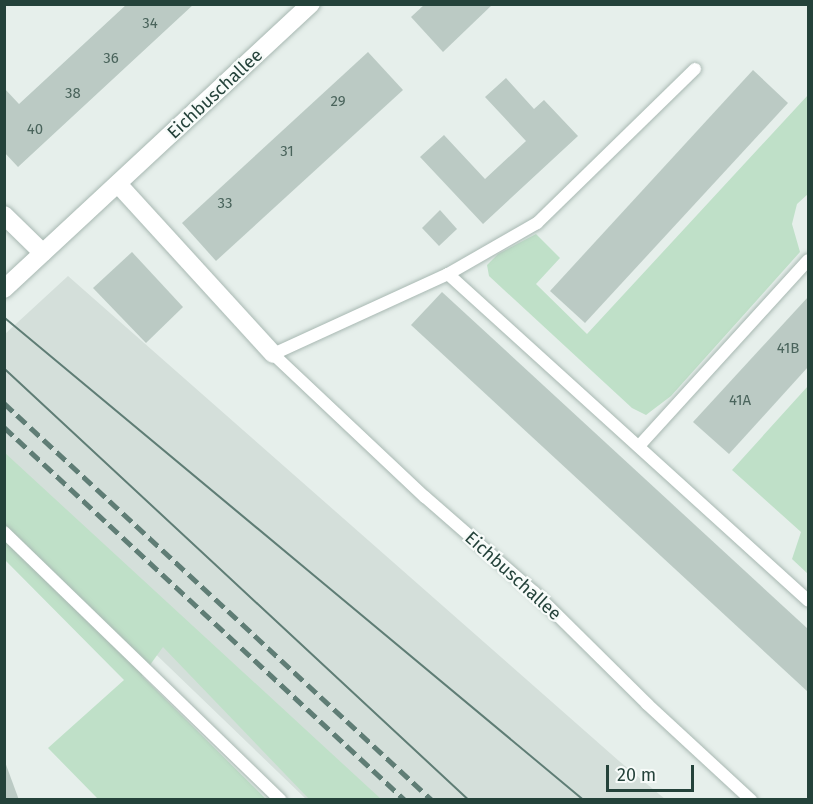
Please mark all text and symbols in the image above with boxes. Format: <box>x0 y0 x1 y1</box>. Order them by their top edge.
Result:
house number: 34 <box>142 15 158 33</box>
street label: Eichbuschallee <box>163 44 267 144</box>
house number: 36 <box>103 50 119 68</box>
house number: 38 <box>65 85 81 103</box>
house number: 29 <box>330 93 346 111</box>
house number: 40 <box>27 121 43 139</box>
house number: 31 <box>280 143 294 161</box>
house number: 33 <box>218 195 232 213</box>
house number: 41B <box>777 340 799 358</box>
house number: 41A <box>729 392 751 410</box>
street label: Eichbuschallee <box>460 527 566 625</box>
scale bar <box>609 753 698 791</box>
text: 20 m <box>617 764 656 786</box>

